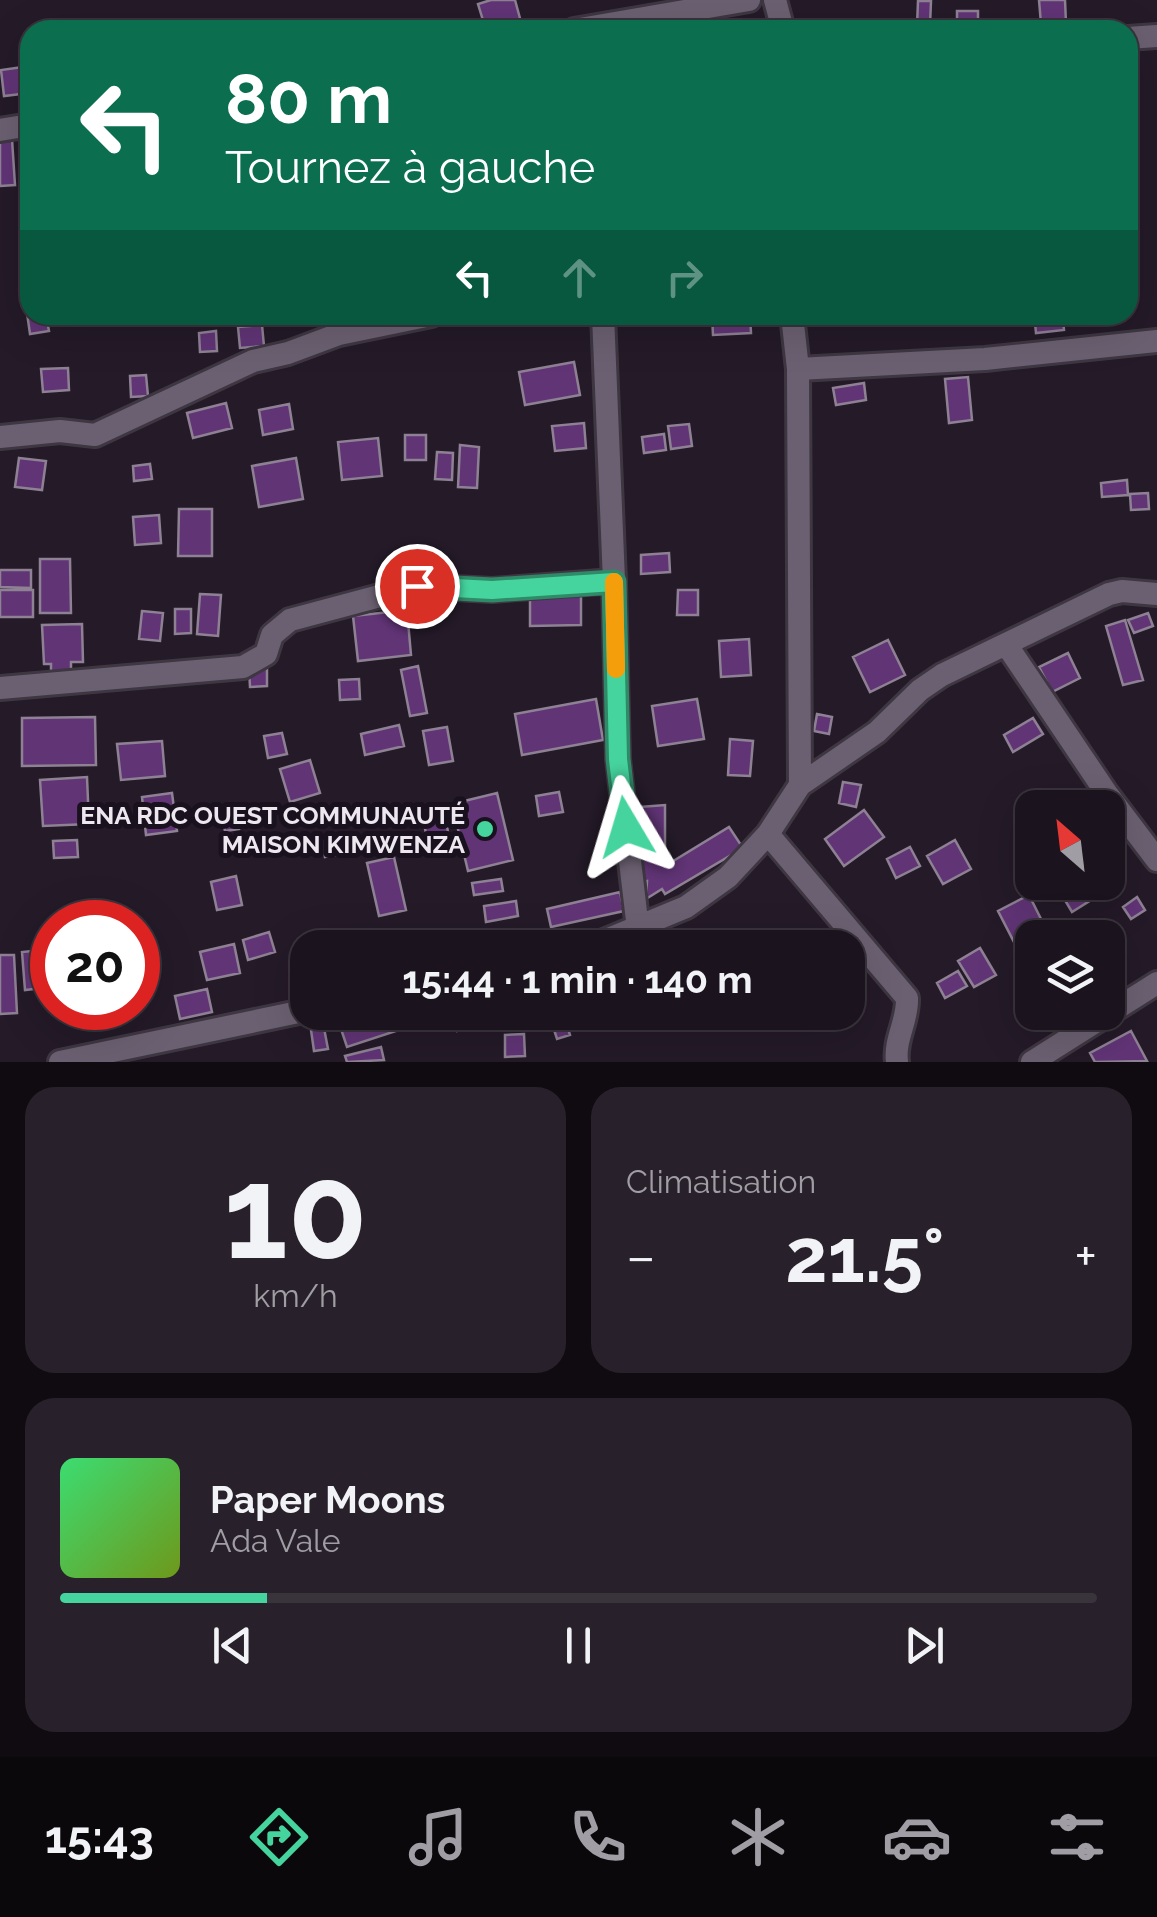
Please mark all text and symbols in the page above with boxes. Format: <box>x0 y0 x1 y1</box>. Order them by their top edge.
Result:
text: 80 m <box>225 57 392 139</box>
icon: left <box>60 60 190 190</box>
text: Tournez à gauche <box>225 141 595 194</box>
icon: left <box>447 250 502 305</box>
icon: ahead <box>552 250 607 305</box>
icon: right <box>657 250 712 305</box>
pin <box>375 544 460 629</box>
icon: arrive <box>390 559 445 614</box>
position arrow <box>574 775 678 879</box>
north arrow <box>1015 790 1125 900</box>
map controls <box>1015 790 1125 1030</box>
place label: ENA RDC OUEST COMMUNAUTÉ MAISON KIMWENZA <box>80 800 465 859</box>
marker: ENA RDC OUEST COMMUNAUTÉ MAISON KIMWENZA <box>474 818 496 840</box>
speed limit sign: 20 <box>30 900 160 1030</box>
button: layers <box>1015 920 1125 1030</box>
text: 15:44 · 1 min · 140 m <box>402 957 753 1002</box>
text: 10 <box>223 1136 368 1288</box>
text: Climatisation <box>626 1163 816 1200</box>
text: 21.5° <box>785 1211 944 1300</box>
text: − <box>626 1224 656 1289</box>
text: + <box>1074 1224 1097 1289</box>
text: km/h <box>253 1277 338 1314</box>
text: Paper Moons <box>210 1477 445 1522</box>
text: Ada Vale <box>210 1522 341 1559</box>
icon: previous <box>205 1618 260 1673</box>
icon: pause <box>551 1618 606 1673</box>
icon: next <box>897 1618 952 1673</box>
icon: directions <box>244 1802 314 1872</box>
icon: music <box>403 1802 473 1872</box>
icon: phone <box>563 1802 633 1872</box>
icon: climate <box>723 1802 793 1872</box>
icon: car <box>882 1802 952 1872</box>
icon: filters <box>1042 1802 1112 1872</box>
text: 15:43 <box>45 1811 154 1864</box>

